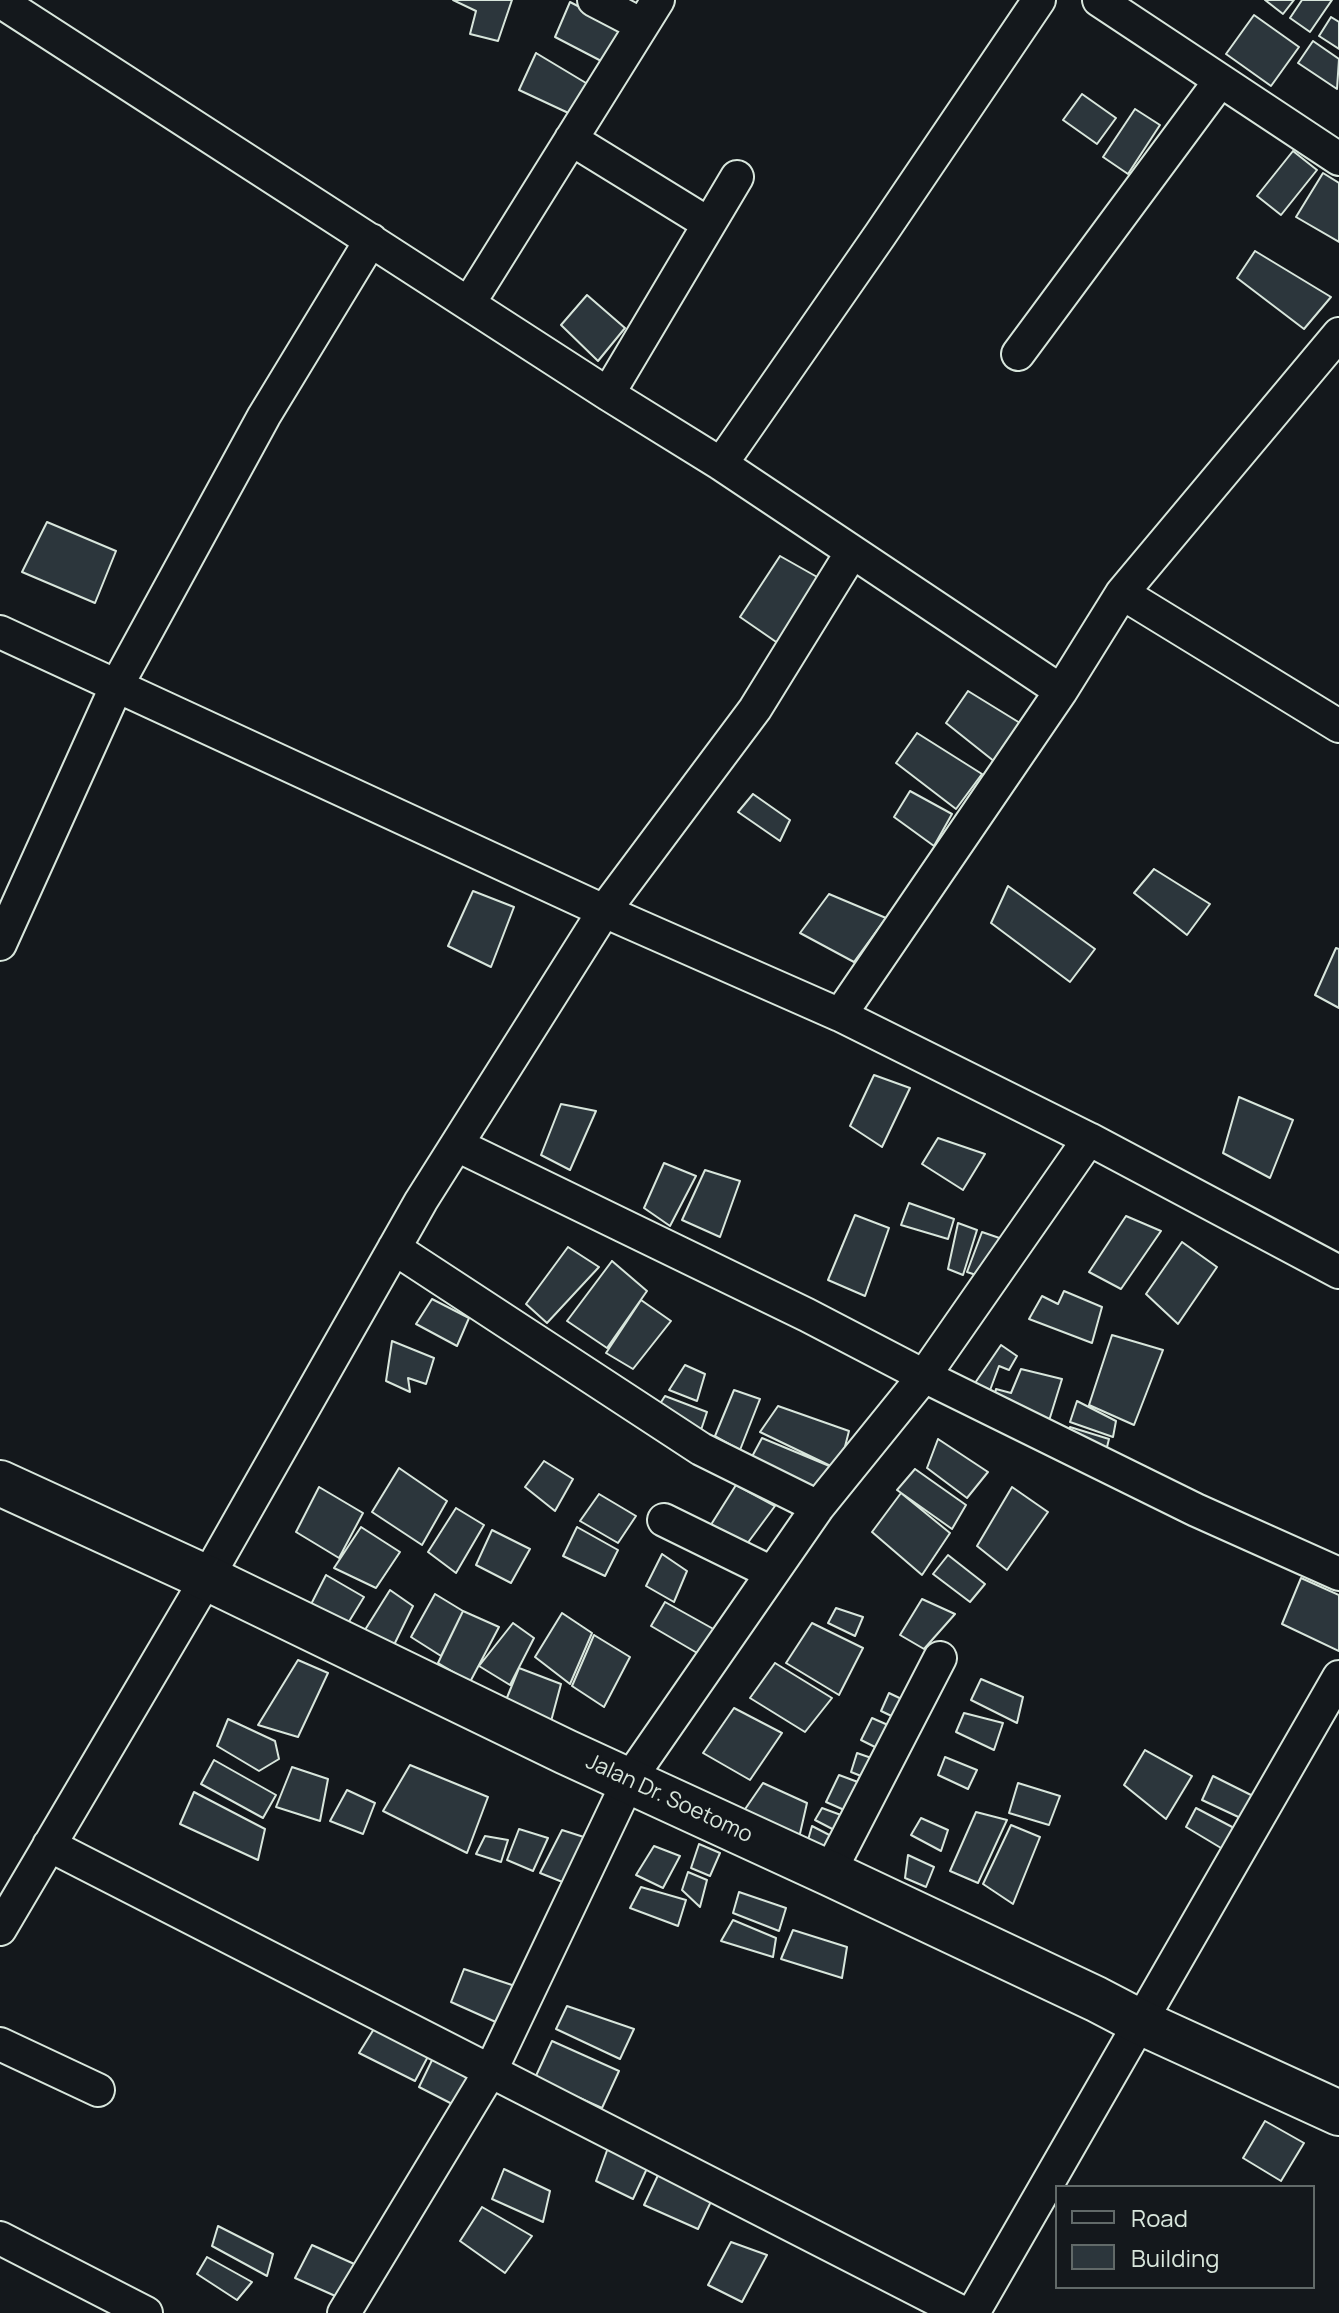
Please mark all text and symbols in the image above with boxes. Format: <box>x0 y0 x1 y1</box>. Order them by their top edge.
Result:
street label: Jalan Dr. Soetomo <box>582 1749 756 1849</box>
legend <box>1055 2185 1315 2289</box>
text: Road <box>1131 2201 1188 2234</box>
text: Building <box>1131 2241 1219 2274</box>

